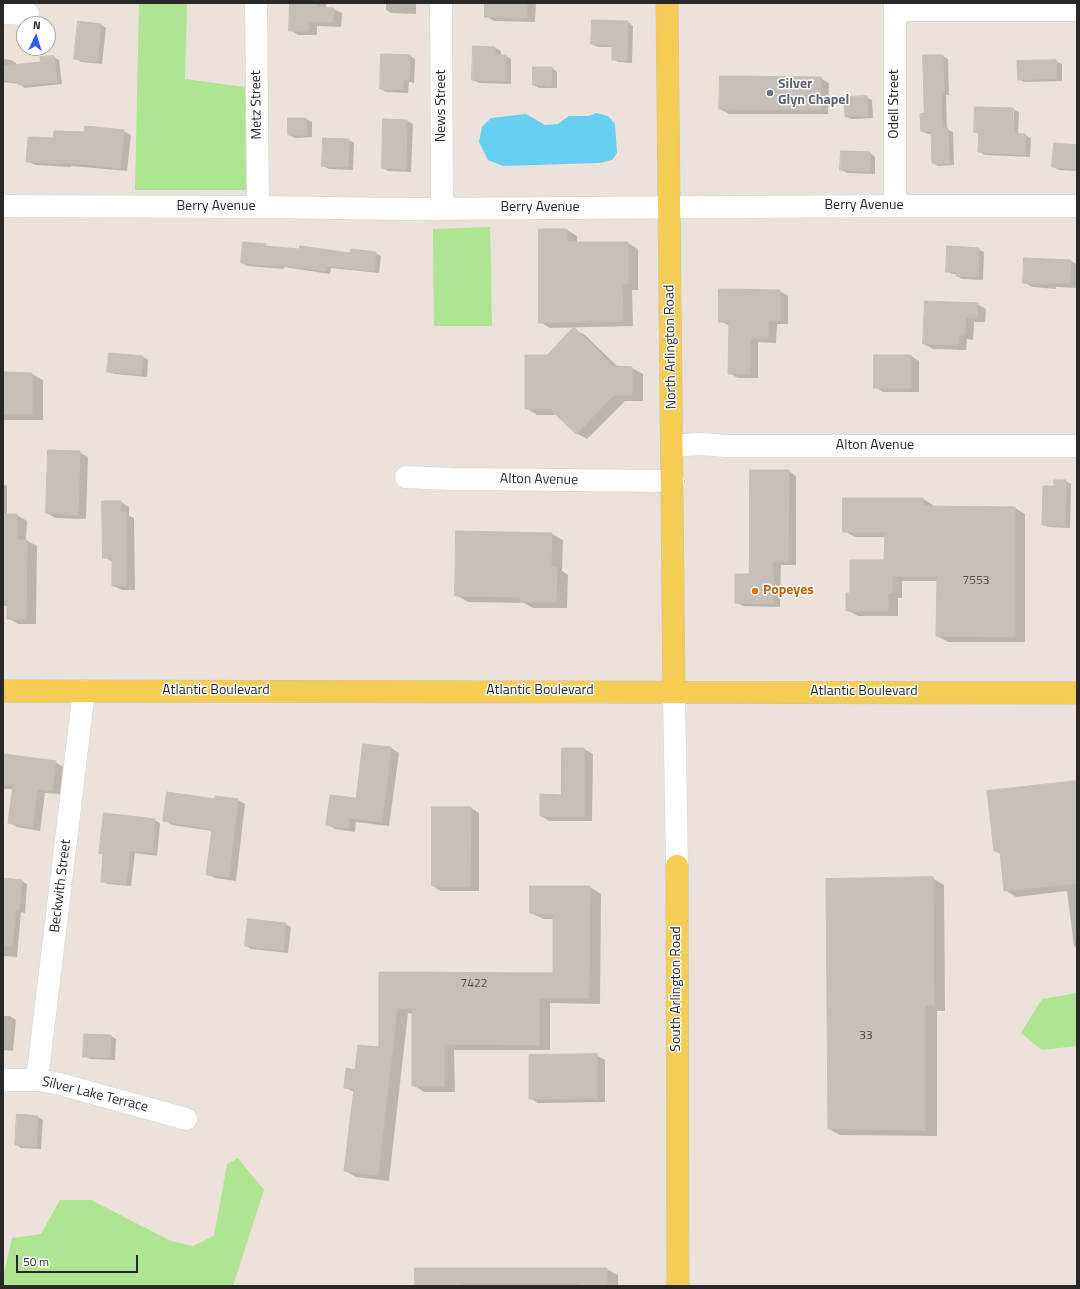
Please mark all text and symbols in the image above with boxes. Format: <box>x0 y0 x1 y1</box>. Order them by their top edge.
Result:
north arrow <box>16 16 56 56</box>
text: N <box>32 17 41 33</box>
street label: Odell Street <box>887 69 903 139</box>
street label: Metz Street <box>248 70 266 140</box>
street label: News Street <box>434 70 450 142</box>
place label: Silver Glyn Chapel <box>778 77 849 110</box>
marker: Silver Glyn Chapel <box>765 88 775 98</box>
street label: Berry Avenue <box>824 198 904 214</box>
street label: Berry Avenue <box>176 199 256 215</box>
street label: Berry Avenue <box>500 200 580 216</box>
street label: North Arlington Road <box>662 285 680 409</box>
street label: Alton Avenue <box>836 438 914 454</box>
street label: Alton Avenue <box>500 471 578 489</box>
house number: 7553 <box>963 574 989 588</box>
place label: Popeyes <box>763 583 814 599</box>
marker: Popeyes <box>750 586 760 596</box>
street label: Atlantic Boulevard <box>162 683 270 699</box>
street label: Atlantic Boulevard <box>486 683 594 699</box>
street label: Atlantic Boulevard <box>810 684 918 700</box>
street label: Beckwith Street <box>47 838 75 934</box>
street label: South Arlington Road <box>669 926 685 1052</box>
house number: 7422 <box>461 977 487 991</box>
house number: 33 <box>859 1029 873 1043</box>
street label: Silver Lake Terrace <box>40 1074 150 1116</box>
scale bar <box>18 1247 140 1273</box>
text: 50 m <box>23 1252 49 1271</box>

